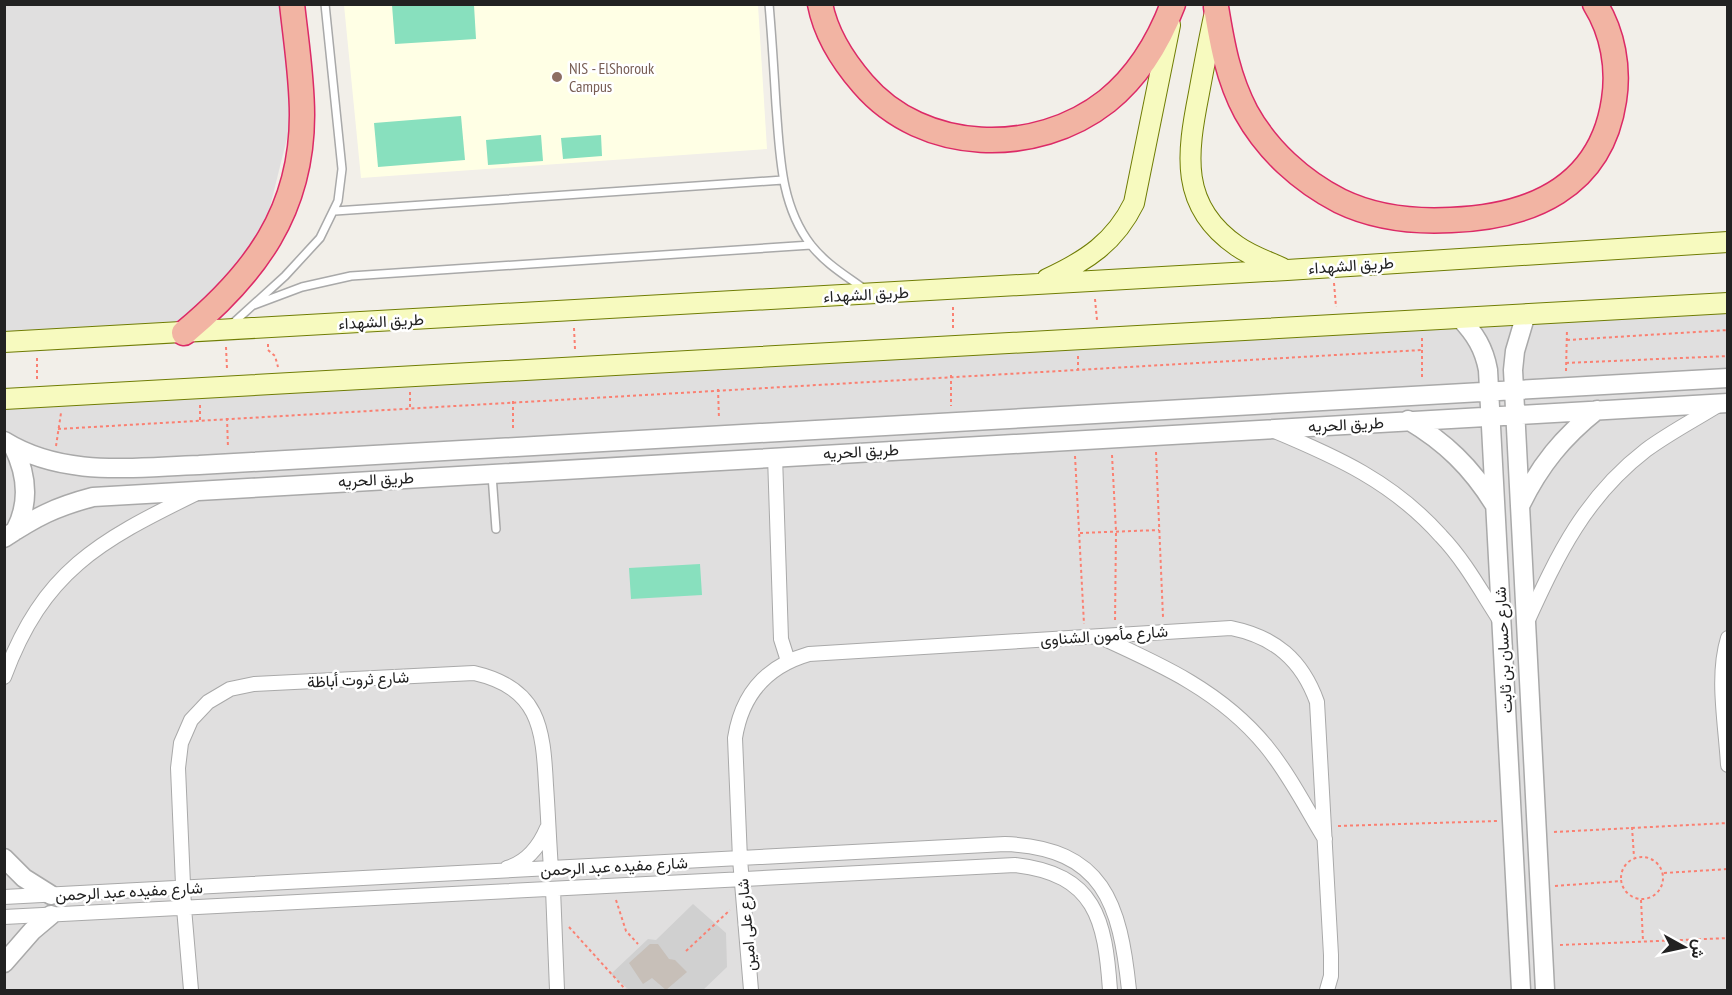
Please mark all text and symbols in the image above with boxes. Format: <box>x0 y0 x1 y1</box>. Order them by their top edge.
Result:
place label: NIS - ElShorouk Campus <box>569 58 655 96</box>
marker: NIS - ElShorouk Campus <box>550 70 564 84</box>
street label: طريق الشهداء <box>1308 252 1395 279</box>
street label: طريق الشهداء <box>823 282 909 307</box>
street label: طريق الشهداء <box>338 309 424 334</box>
street label: طريق الحريه <box>1308 412 1385 437</box>
street label: طريق الحريه <box>823 439 900 464</box>
street label: طريق الحريه <box>338 467 415 492</box>
street label: شارع حسان بن ثابت <box>1490 586 1518 714</box>
street label: شارع مأمون الشناوى <box>1039 621 1169 651</box>
street label: شارع ثروت أباظة <box>306 666 410 694</box>
street label: شارع مفيده عبد الرحمن <box>540 852 688 882</box>
street label: شارع مفيده عبد الرحمن <box>55 877 203 907</box>
street label: شارع على امين <box>732 878 762 972</box>
north arrow <box>1654 917 1714 977</box>
text: ش <box>1688 938 1710 960</box>

